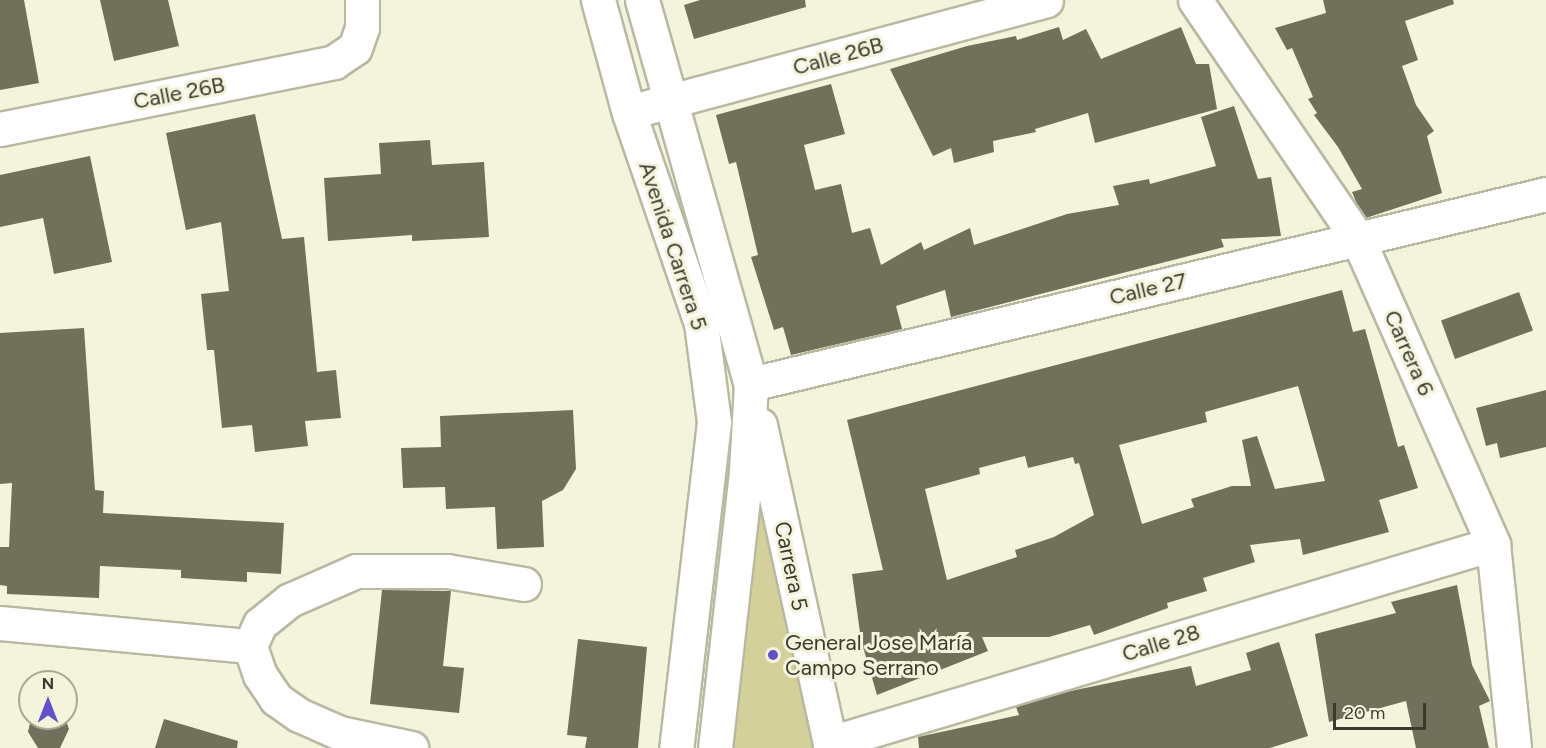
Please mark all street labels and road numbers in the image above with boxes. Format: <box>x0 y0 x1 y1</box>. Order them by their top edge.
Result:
street label: Calle 26B <box>790 31 886 81</box>
street label: Calle 26B <box>131 71 227 115</box>
street label: Avenida Carrera 5 <box>633 158 713 334</box>
street label: Calle 27 <box>1107 267 1189 311</box>
street label: Carrera 6 <box>1379 306 1439 400</box>
street label: Carrera 5 <box>769 519 813 613</box>
street label: Calle 28 <box>1119 619 1203 667</box>

